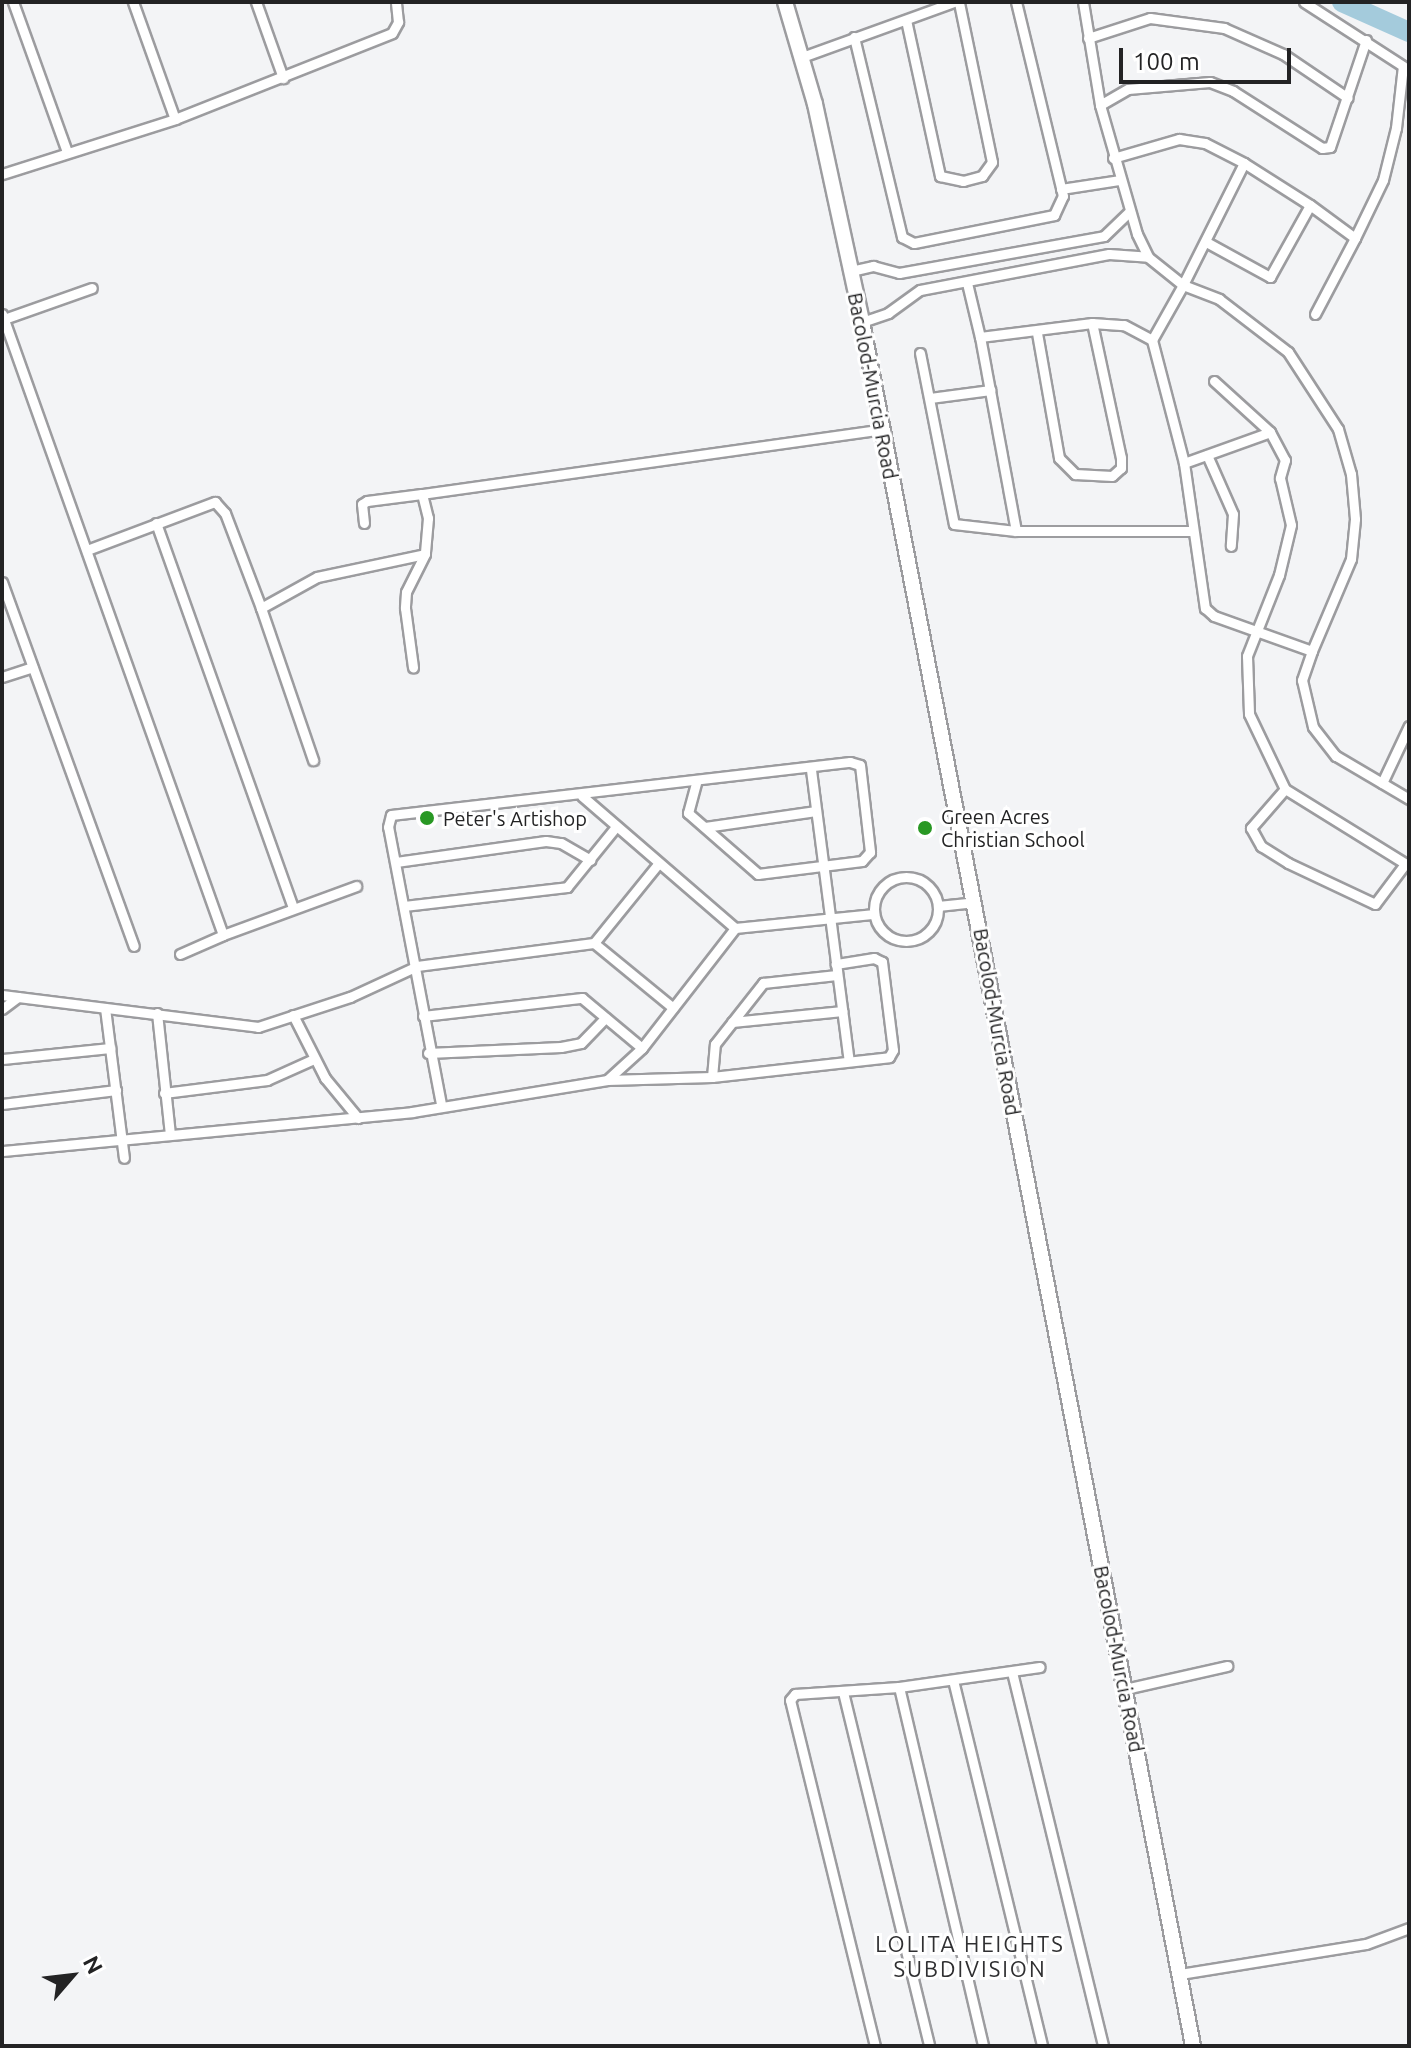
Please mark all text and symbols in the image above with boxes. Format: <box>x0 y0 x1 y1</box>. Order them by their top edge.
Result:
scale bar <box>1123 32 1295 82</box>
text: 100 m <box>1133 48 1200 75</box>
street label: Bacolod-Murcia Road <box>843 291 903 481</box>
place label: Green Acres Christian School <box>941 804 1085 851</box>
place label: Peter's Artishop <box>443 806 587 830</box>
marker: Peter's Artishop <box>418 809 436 827</box>
marker: Green Acres Christian School <box>916 819 934 837</box>
street label: Bacolod-Murcia Road <box>969 926 1025 1118</box>
street label: Bacolod-Murcia Road <box>1089 1564 1149 1754</box>
district label: LOLITA HEIGHTS SUBDIVISION <box>875 1930 1065 1982</box>
north arrow <box>32 1936 112 2016</box>
text: N <box>79 1951 109 1978</box>

